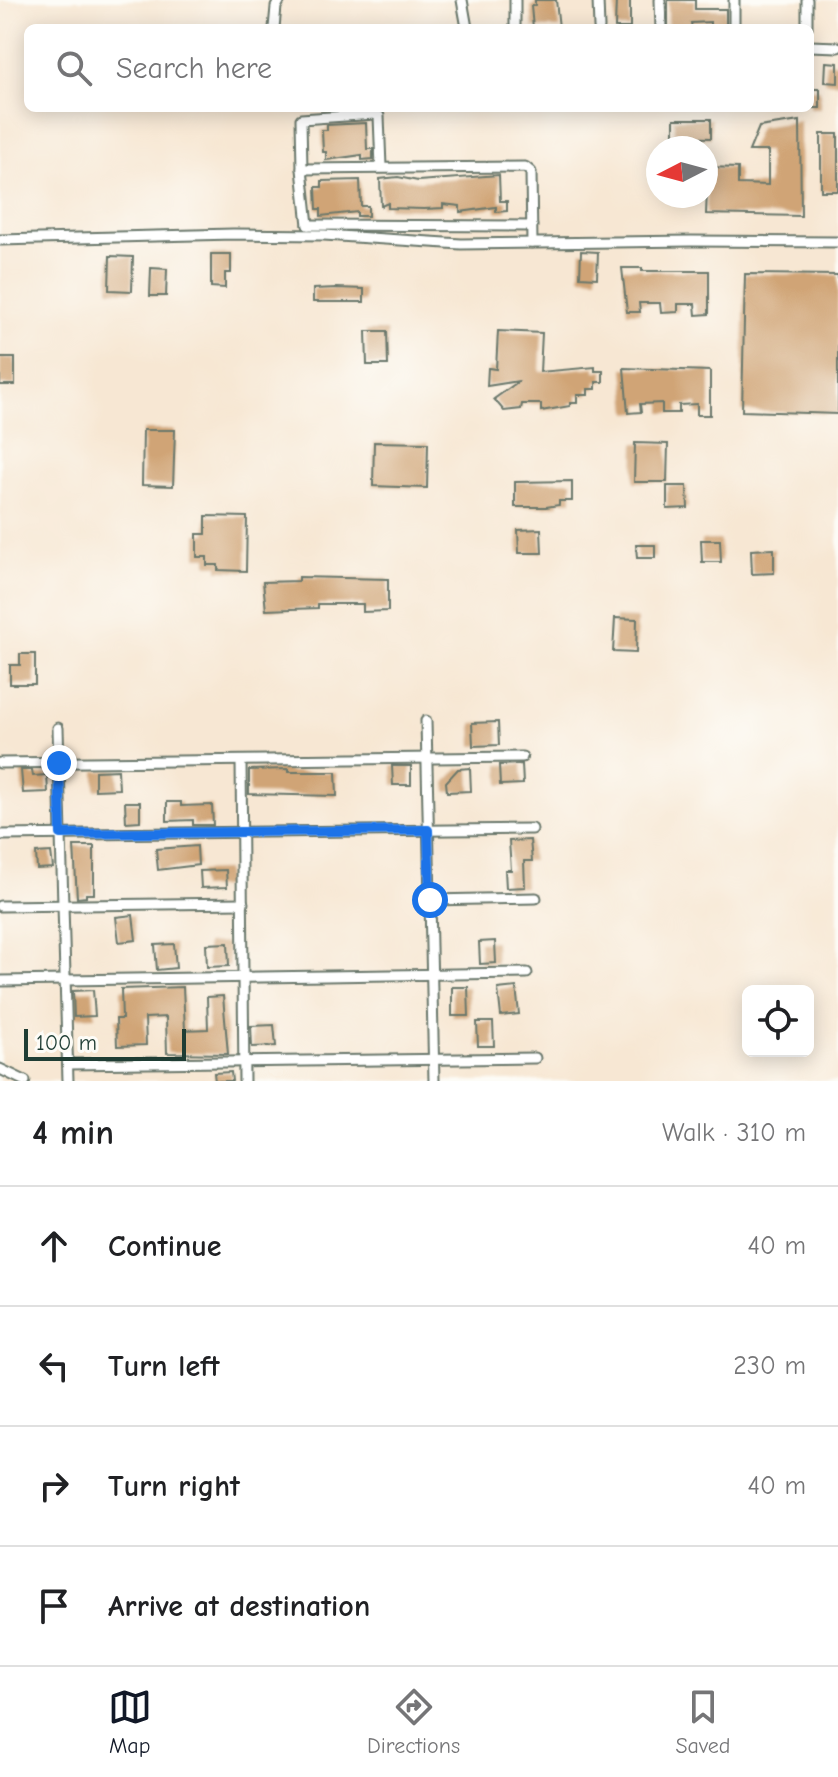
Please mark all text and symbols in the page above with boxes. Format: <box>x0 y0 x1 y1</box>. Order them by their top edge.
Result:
search box <box>24 24 814 112</box>
icon: search <box>52 46 96 90</box>
text: Search here <box>116 51 272 86</box>
north arrow <box>646 136 718 208</box>
route end <box>41 745 77 781</box>
route start <box>412 882 448 918</box>
map controls <box>742 985 814 1057</box>
button: locate <box>742 985 814 1057</box>
scale bar <box>24 1025 186 1061</box>
text: 100 m <box>36 1030 97 1056</box>
text: 4 min <box>32 1113 114 1153</box>
text: Walk · 310 m <box>662 1118 806 1148</box>
icon: ahead <box>32 1224 76 1268</box>
text: Continue <box>108 1229 222 1264</box>
text: 40 m <box>747 1231 806 1261</box>
icon: left <box>32 1344 76 1388</box>
text: Turn left <box>108 1349 220 1384</box>
text: 230 m <box>733 1351 806 1381</box>
icon: right <box>32 1464 76 1508</box>
text: Turn right <box>108 1469 240 1504</box>
text: 40 m <box>747 1471 806 1501</box>
icon: arrive <box>32 1584 76 1628</box>
text: Arrive at destination <box>108 1589 370 1624</box>
tab: Map <box>108 1685 152 1759</box>
tab: Directions <box>367 1685 460 1759</box>
tab: Saved <box>675 1685 730 1759</box>

